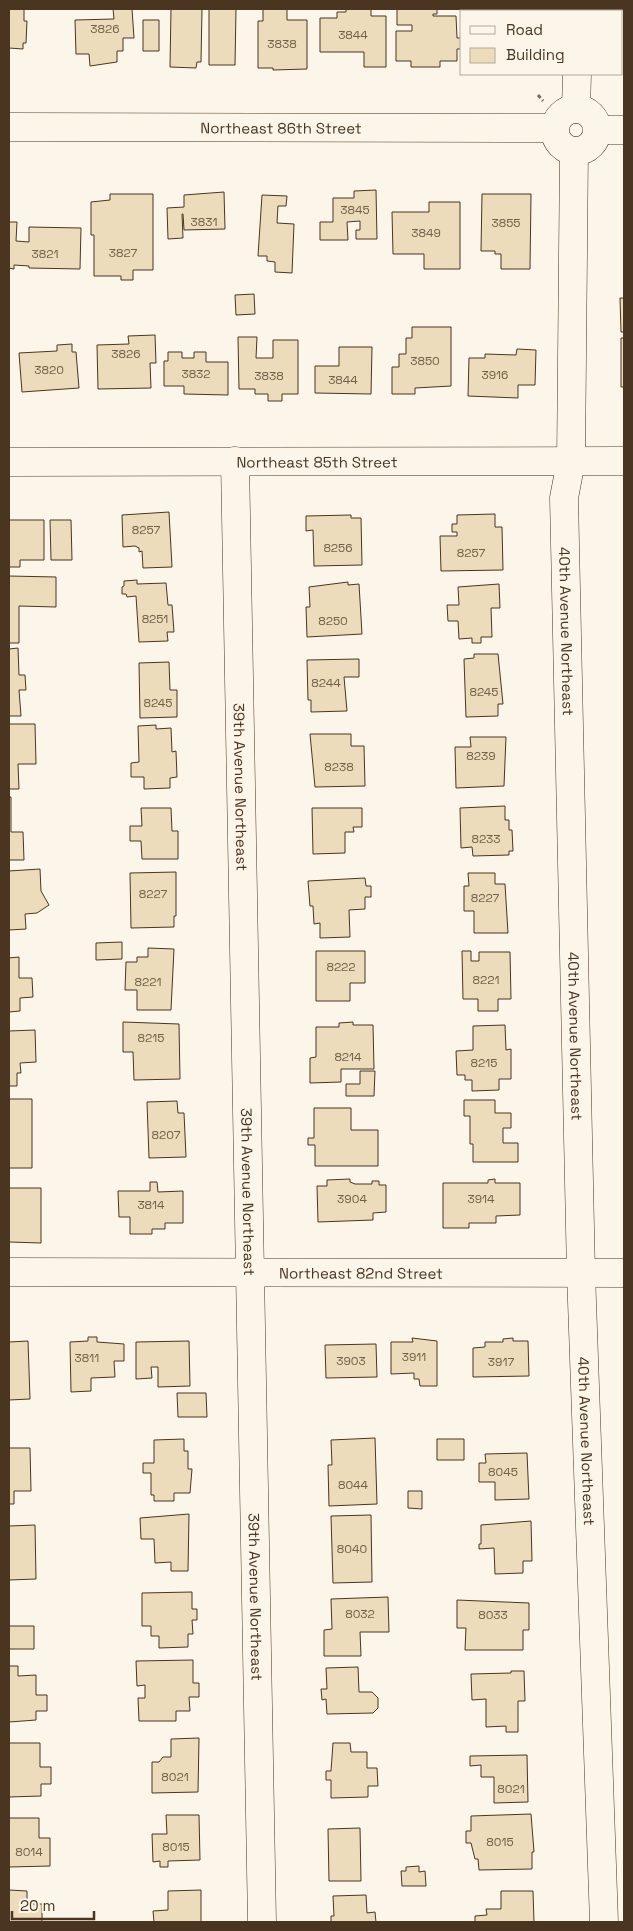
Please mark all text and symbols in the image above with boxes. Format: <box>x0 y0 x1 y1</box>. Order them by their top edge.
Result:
legend <box>460 10 623 75</box>
text: Road <box>506 20 543 39</box>
house number: 3826 <box>90 21 120 37</box>
house number: 3844 <box>338 27 368 43</box>
house number: 3838 <box>267 36 297 52</box>
text: Building <box>506 45 565 64</box>
street label: Northeast 86th Street <box>200 118 362 137</box>
house number: 3845 <box>340 202 370 218</box>
house number: 3831 <box>191 214 217 230</box>
house number: 3855 <box>491 215 521 231</box>
house number: 3849 <box>411 225 441 241</box>
house number: 3827 <box>109 245 138 261</box>
house number: 3821 <box>32 246 58 262</box>
house number: 3826 <box>111 346 141 362</box>
house number: 3850 <box>410 353 440 369</box>
house number: 3820 <box>34 362 64 378</box>
house number: 3832 <box>181 366 211 382</box>
house number: 3916 <box>482 367 508 383</box>
house number: 3838 <box>254 368 284 384</box>
house number: 3844 <box>328 372 358 388</box>
street label: Northeast 85th Street <box>236 452 398 471</box>
house number: 8257 <box>132 522 160 538</box>
house number: 8256 <box>323 540 353 556</box>
house number: 8257 <box>457 545 485 561</box>
street label: 40th Avenue Northeast <box>556 547 578 716</box>
house number: 8251 <box>142 611 168 627</box>
house number: 8250 <box>318 613 348 629</box>
house number: 8244 <box>311 675 341 691</box>
house number: 8245 <box>469 684 499 700</box>
house number: 8245 <box>143 695 173 711</box>
street label: 39th Avenue Northeast <box>230 703 252 871</box>
house number: 8239 <box>466 748 496 764</box>
house number: 8238 <box>324 759 354 775</box>
house number: 8233 <box>471 831 501 847</box>
house number: 8227 <box>139 886 168 902</box>
house number: 8227 <box>471 890 500 906</box>
street label: 40th Avenue Northeast <box>564 952 587 1121</box>
house number: 8222 <box>326 959 356 975</box>
house number: 8221 <box>473 972 499 988</box>
house number: 8221 <box>135 974 161 990</box>
house number: 8215 <box>138 1030 164 1046</box>
house number: 8214 <box>334 1049 362 1065</box>
house number: 8215 <box>471 1055 497 1071</box>
street label: 39th Avenue Northeast <box>237 1108 260 1276</box>
house number: 8207 <box>152 1127 181 1143</box>
house number: 3904 <box>337 1191 367 1207</box>
house number: 3914 <box>467 1191 495 1207</box>
house number: 3814 <box>137 1197 165 1213</box>
street label: Northeast 82nd Street <box>279 1263 443 1282</box>
house number: 3911 <box>402 1349 426 1365</box>
house number: 3811 <box>75 1350 99 1366</box>
house number: 3903 <box>336 1353 366 1369</box>
house number: 3917 <box>488 1354 514 1370</box>
street label: 40th Avenue Northeast <box>574 1356 599 1526</box>
house number: 8045 <box>488 1464 518 1480</box>
house number: 8044 <box>338 1477 369 1493</box>
street label: 39th Avenue Northeast <box>245 1513 267 1681</box>
house number: 8040 <box>337 1541 367 1557</box>
house number: 8032 <box>345 1606 375 1622</box>
house number: 8033 <box>478 1607 508 1623</box>
house number: 8021 <box>161 1769 189 1785</box>
house number: 8021 <box>497 1781 525 1797</box>
house number: 8015 <box>486 1834 514 1850</box>
house number: 8015 <box>162 1839 190 1855</box>
house number: 8014 <box>15 1844 43 1860</box>
scale bar <box>12 1888 95 1920</box>
text: 20 m <box>20 1896 55 1915</box>

